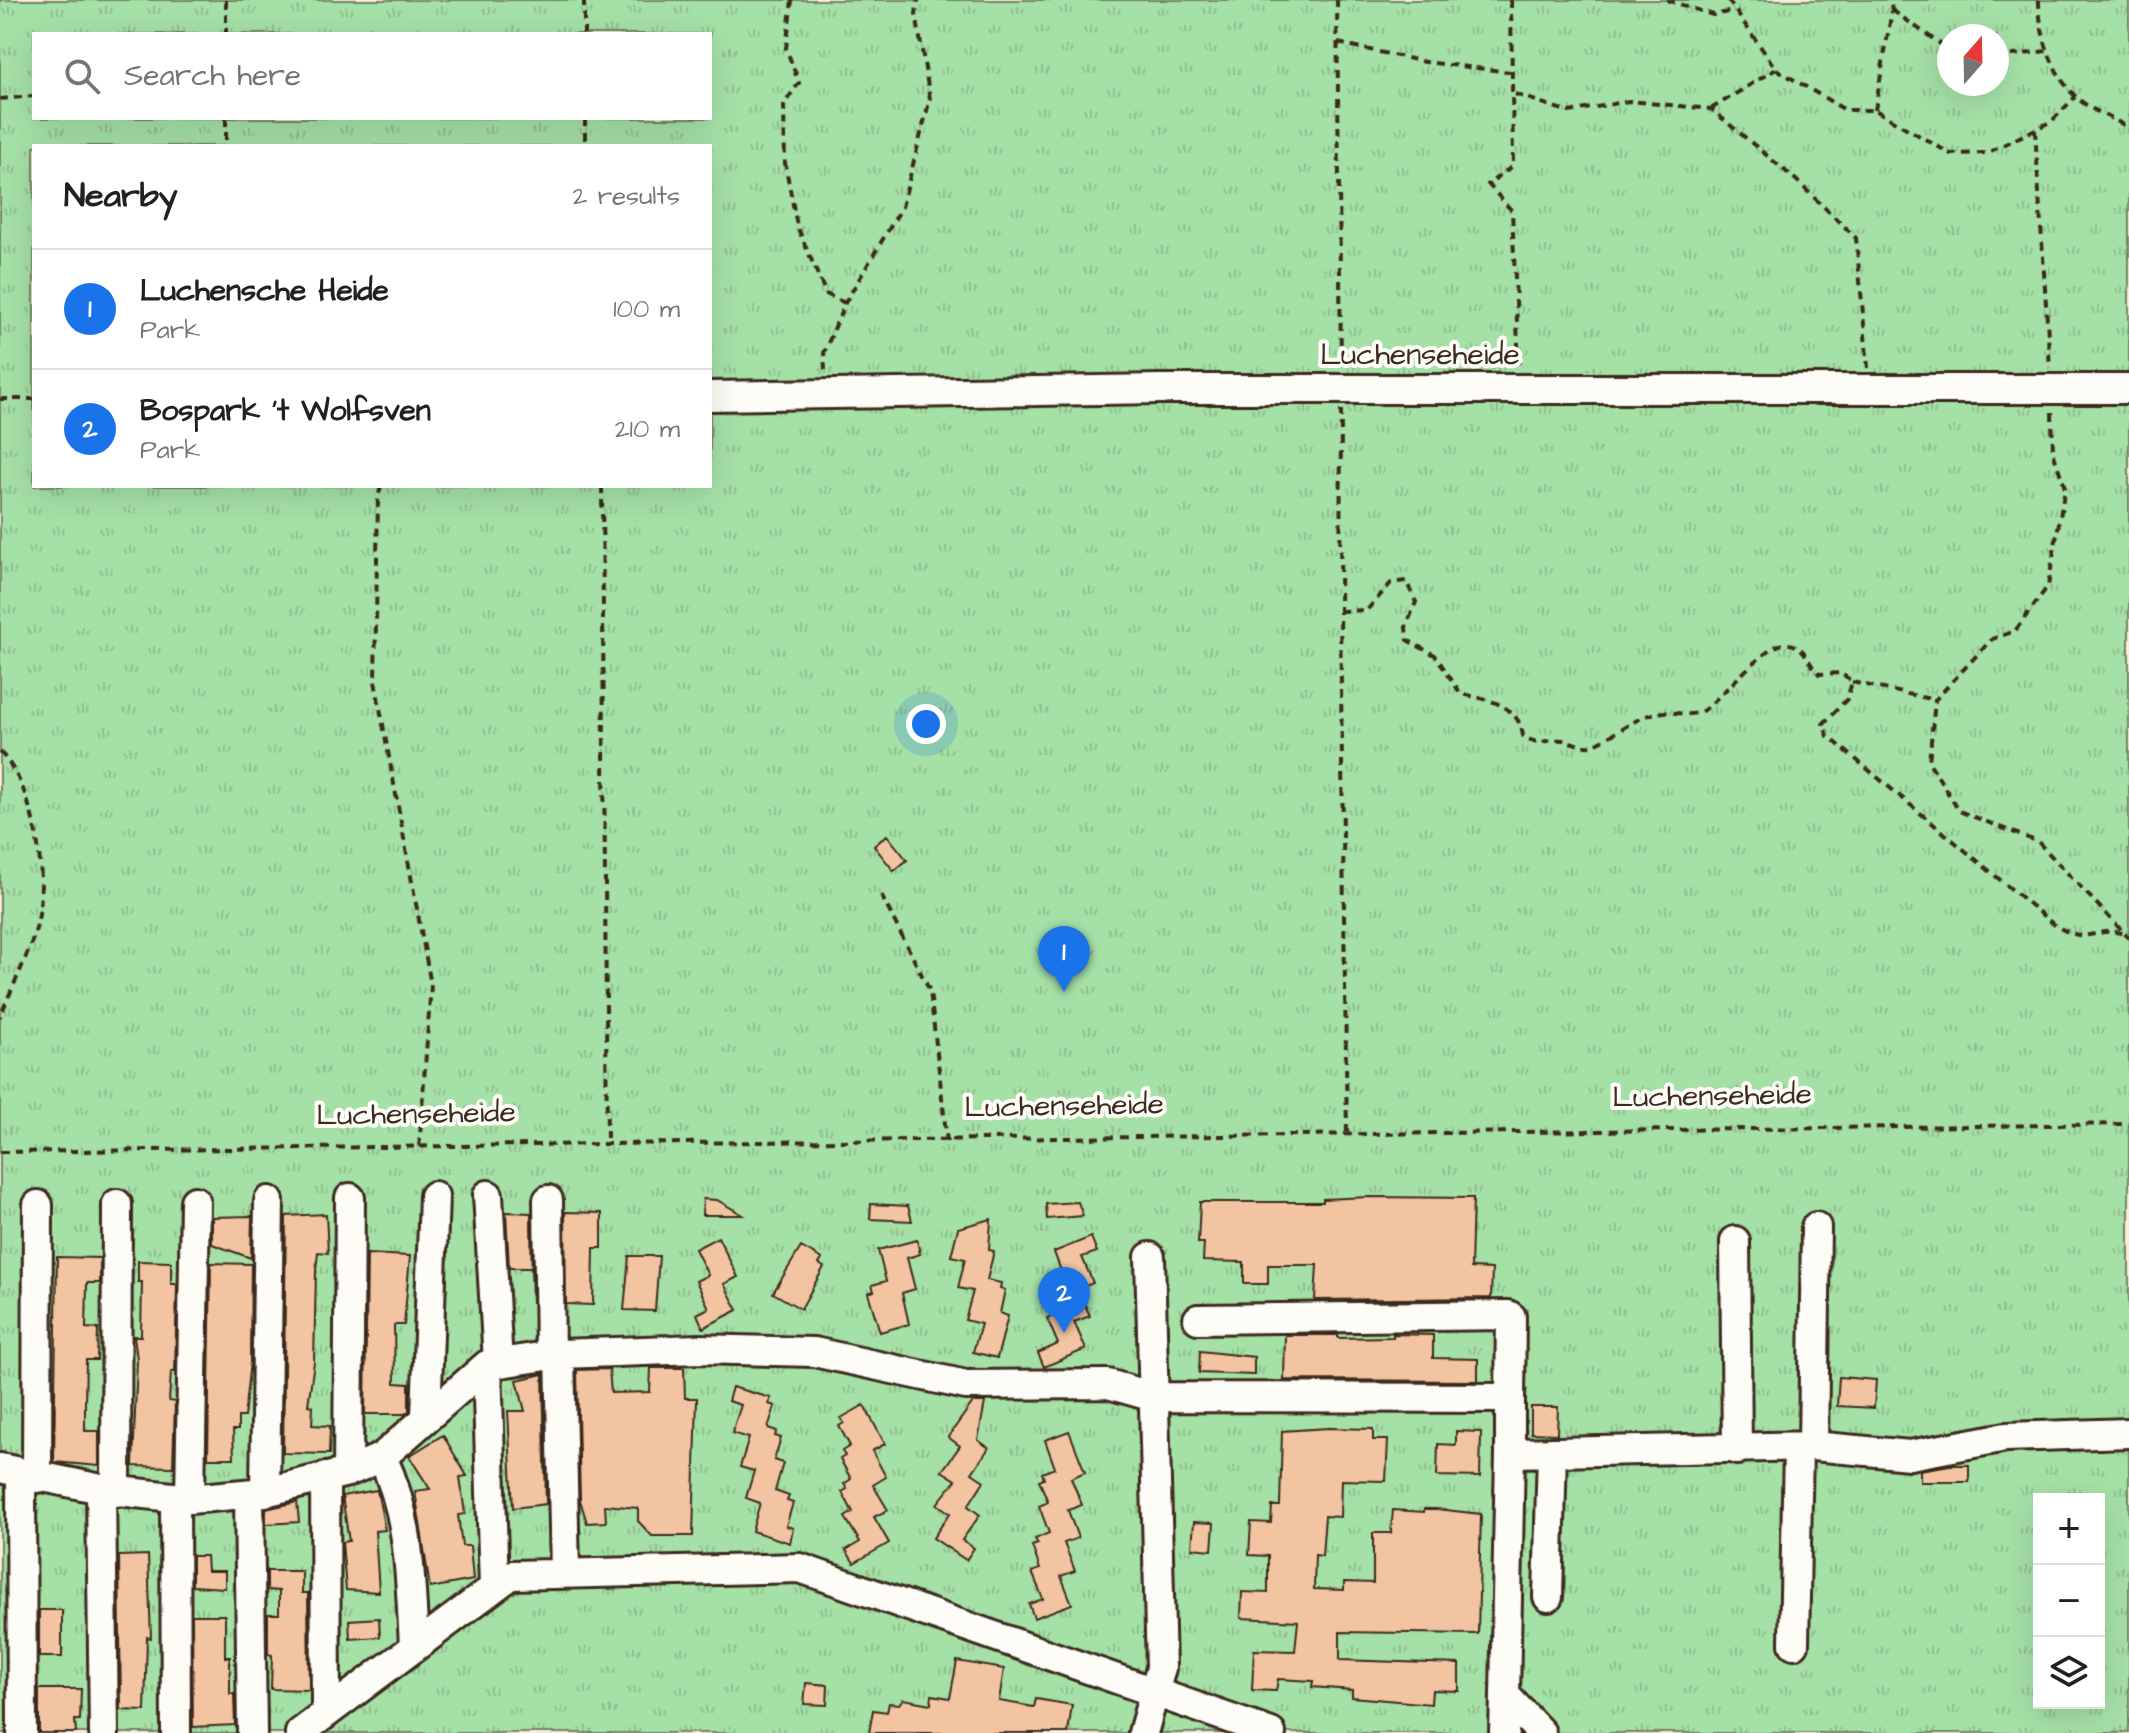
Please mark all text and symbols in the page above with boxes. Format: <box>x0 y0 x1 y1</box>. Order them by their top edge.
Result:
north arrow <box>1937 24 2009 96</box>
search box <box>32 32 712 120</box>
icon: search <box>60 54 104 98</box>
text: Search here <box>124 55 301 97</box>
text: Nearby <box>64 172 178 220</box>
text: 2 results <box>572 178 680 214</box>
text: Luchensche Heide <box>140 270 389 312</box>
text: 1 <box>88 291 92 327</box>
text: 100 m <box>613 291 680 327</box>
text: Park <box>140 312 200 348</box>
street label: Luchenseheide <box>1320 334 1520 376</box>
text: Bospark 't Wolfsven <box>140 390 431 432</box>
text: 2 <box>83 411 97 447</box>
text: 210 m <box>615 411 680 447</box>
text: Park <box>140 432 200 468</box>
your location <box>906 704 946 744</box>
pin: 1 <box>1038 926 1090 992</box>
street label: Luchenseheide <box>1612 1073 1812 1119</box>
street label: Luchenseheide <box>964 1083 1164 1129</box>
street label: Luchenseheide <box>316 1091 516 1137</box>
pin: 2 <box>1038 1267 1090 1333</box>
map controls <box>2033 1493 2105 1709</box>
button: + <box>2033 1493 2105 1565</box>
button: − <box>2033 1565 2105 1637</box>
button: layers <box>2033 1637 2105 1709</box>

